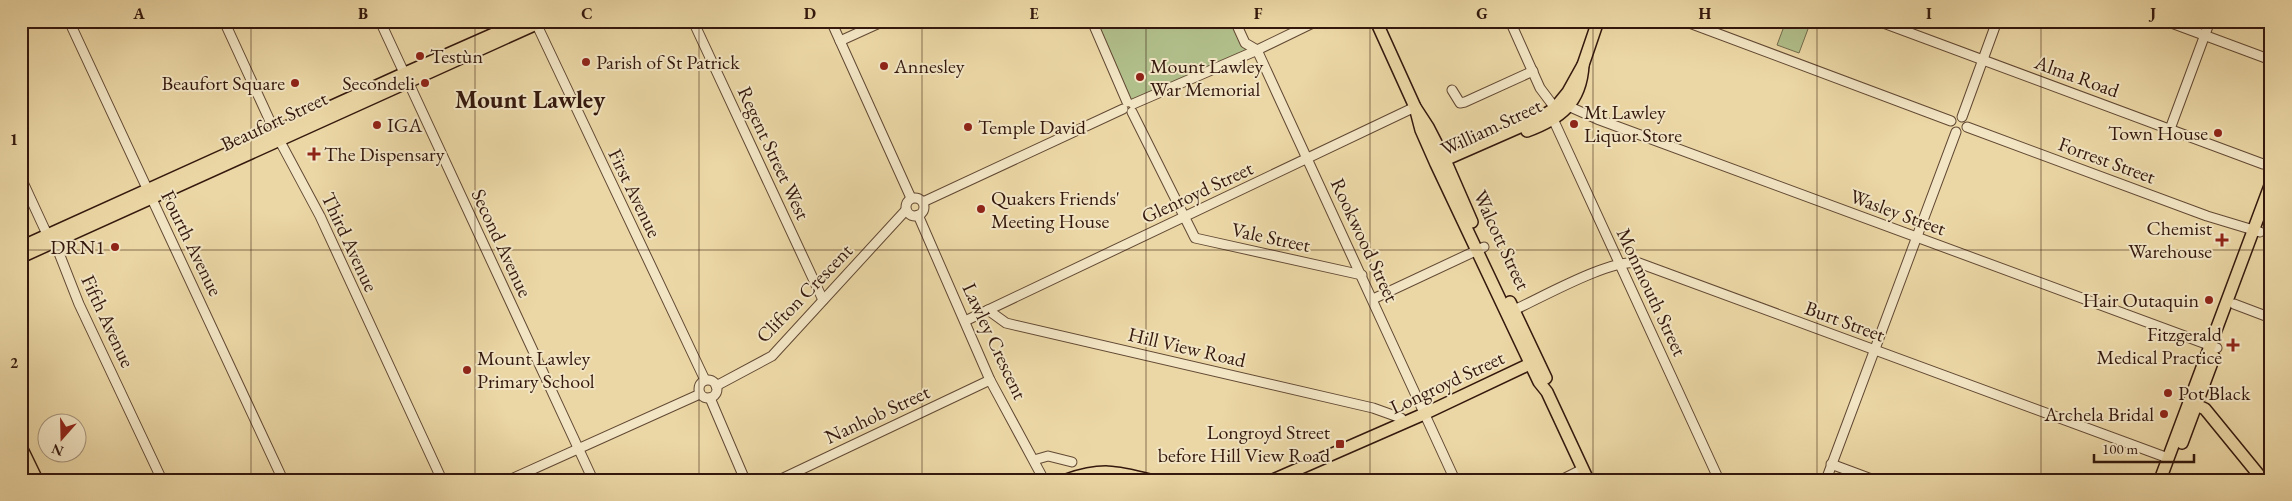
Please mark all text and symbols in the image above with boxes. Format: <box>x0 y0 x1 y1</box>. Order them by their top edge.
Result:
text: A <box>132 3 145 24</box>
text: B <box>358 3 368 24</box>
text: C <box>581 3 593 24</box>
text: D <box>804 3 816 24</box>
text: E <box>1029 3 1039 24</box>
text: F <box>1254 3 1263 24</box>
text: G <box>1476 3 1488 24</box>
text: H <box>1699 3 1712 24</box>
text: I <box>1926 3 1932 24</box>
text: J <box>2148 3 2156 24</box>
place label: Testùn <box>430 43 483 69</box>
street label: Alma Road <box>2030 48 2124 104</box>
place label: Parish of St Patrick <box>596 49 740 75</box>
marker: Testùn <box>414 50 426 62</box>
place label: Annesley <box>893 53 965 79</box>
place label: Mount Lawley War Memorial <box>1150 53 1263 102</box>
marker: Parish of St Patrick <box>580 56 592 68</box>
marker: Annesley <box>878 60 890 72</box>
place label: Beaufort Square <box>161 70 285 96</box>
place label: Secondeli <box>342 70 415 96</box>
marker: Mount Lawley War Memorial <box>1134 71 1146 83</box>
marker: Beaufort Square <box>289 77 301 89</box>
marker: Secondeli <box>419 77 431 89</box>
street label: Regent Street West <box>732 82 817 224</box>
district label: Mount Lawley <box>455 83 606 116</box>
street label: Beaufort Street <box>217 85 332 157</box>
street label: William Street <box>1436 92 1546 162</box>
place label: Mt Lawley Liquor Store <box>1584 99 1682 148</box>
place label: IGA <box>387 112 422 138</box>
place label: Temple David <box>978 114 1087 140</box>
marker: Mt Lawley Liquor Store <box>1568 118 1580 130</box>
marker: IGA <box>371 119 383 131</box>
place label: Town House <box>2108 120 2208 146</box>
marker: Temple David <box>962 121 974 133</box>
marker: Town House <box>2212 127 2224 139</box>
text: 1 <box>10 129 18 150</box>
street label: Forrest Street <box>2055 130 2160 190</box>
place label: The Dispensary <box>324 141 445 167</box>
street label: First Avenue <box>602 144 668 242</box>
marker: The Dispensary <box>308 148 320 160</box>
street label: Glenroyd Street <box>1137 155 1258 229</box>
street label: Rookwood Street <box>1325 174 1405 307</box>
street label: Wasley Street <box>1847 183 1950 242</box>
street label: Second Avenue <box>466 185 539 302</box>
place label: Quakers Friends' Meeting House <box>991 185 1120 234</box>
street label: Fourth Avenue <box>155 186 229 300</box>
street label: Walcott Street <box>1468 186 1537 295</box>
street label: Third Avenue <box>316 188 384 296</box>
marker: Quakers Friends' Meeting House <box>975 203 987 215</box>
place label: Chemist Warehouse <box>2128 215 2213 264</box>
street label: Vale Street <box>1229 216 1314 258</box>
street label: Monmouth Street <box>1611 224 1693 361</box>
place label: DRN1 <box>50 234 105 260</box>
marker: Chemist Warehouse <box>2216 234 2228 246</box>
street label: Clifton Crescent <box>750 237 858 348</box>
marker: DRN1 <box>109 241 121 253</box>
street label: Fifth Avenue <box>75 270 141 372</box>
street label: Lawley Crescent <box>957 278 1034 404</box>
place label: Hair Outaquin <box>2083 287 2199 313</box>
marker: Hair Outaquin <box>2203 294 2215 306</box>
street label: Burt Street <box>1801 295 1889 348</box>
street label: Hill View Road <box>1126 321 1249 373</box>
place label: Fitzgerald Medical Practice <box>2097 321 2223 370</box>
marker: Fitzgerald Medical Practice <box>2226 338 2240 352</box>
street label: Longroyd Street <box>1386 344 1509 420</box>
place label: Mount Lawley Primary School <box>477 345 595 394</box>
text: 2 <box>10 352 19 373</box>
marker: Mount Lawley Primary School <box>461 364 473 376</box>
street label: Nanhob Street <box>820 378 934 450</box>
place label: Pot Black <box>2178 380 2251 406</box>
marker: Pot Black <box>2162 387 2174 399</box>
place label: Archela Bridal <box>2043 401 2154 427</box>
marker: Archela Bridal <box>2158 408 2170 420</box>
north arrow <box>38 414 88 464</box>
place label: Longroyd Street before Hill View Road <box>1158 419 1331 468</box>
scale bar <box>2094 431 2194 463</box>
marker: Longroyd Street before Hill View Road <box>1334 438 1346 450</box>
text: 100 m <box>2102 439 2139 458</box>
text: N <box>49 440 66 461</box>

